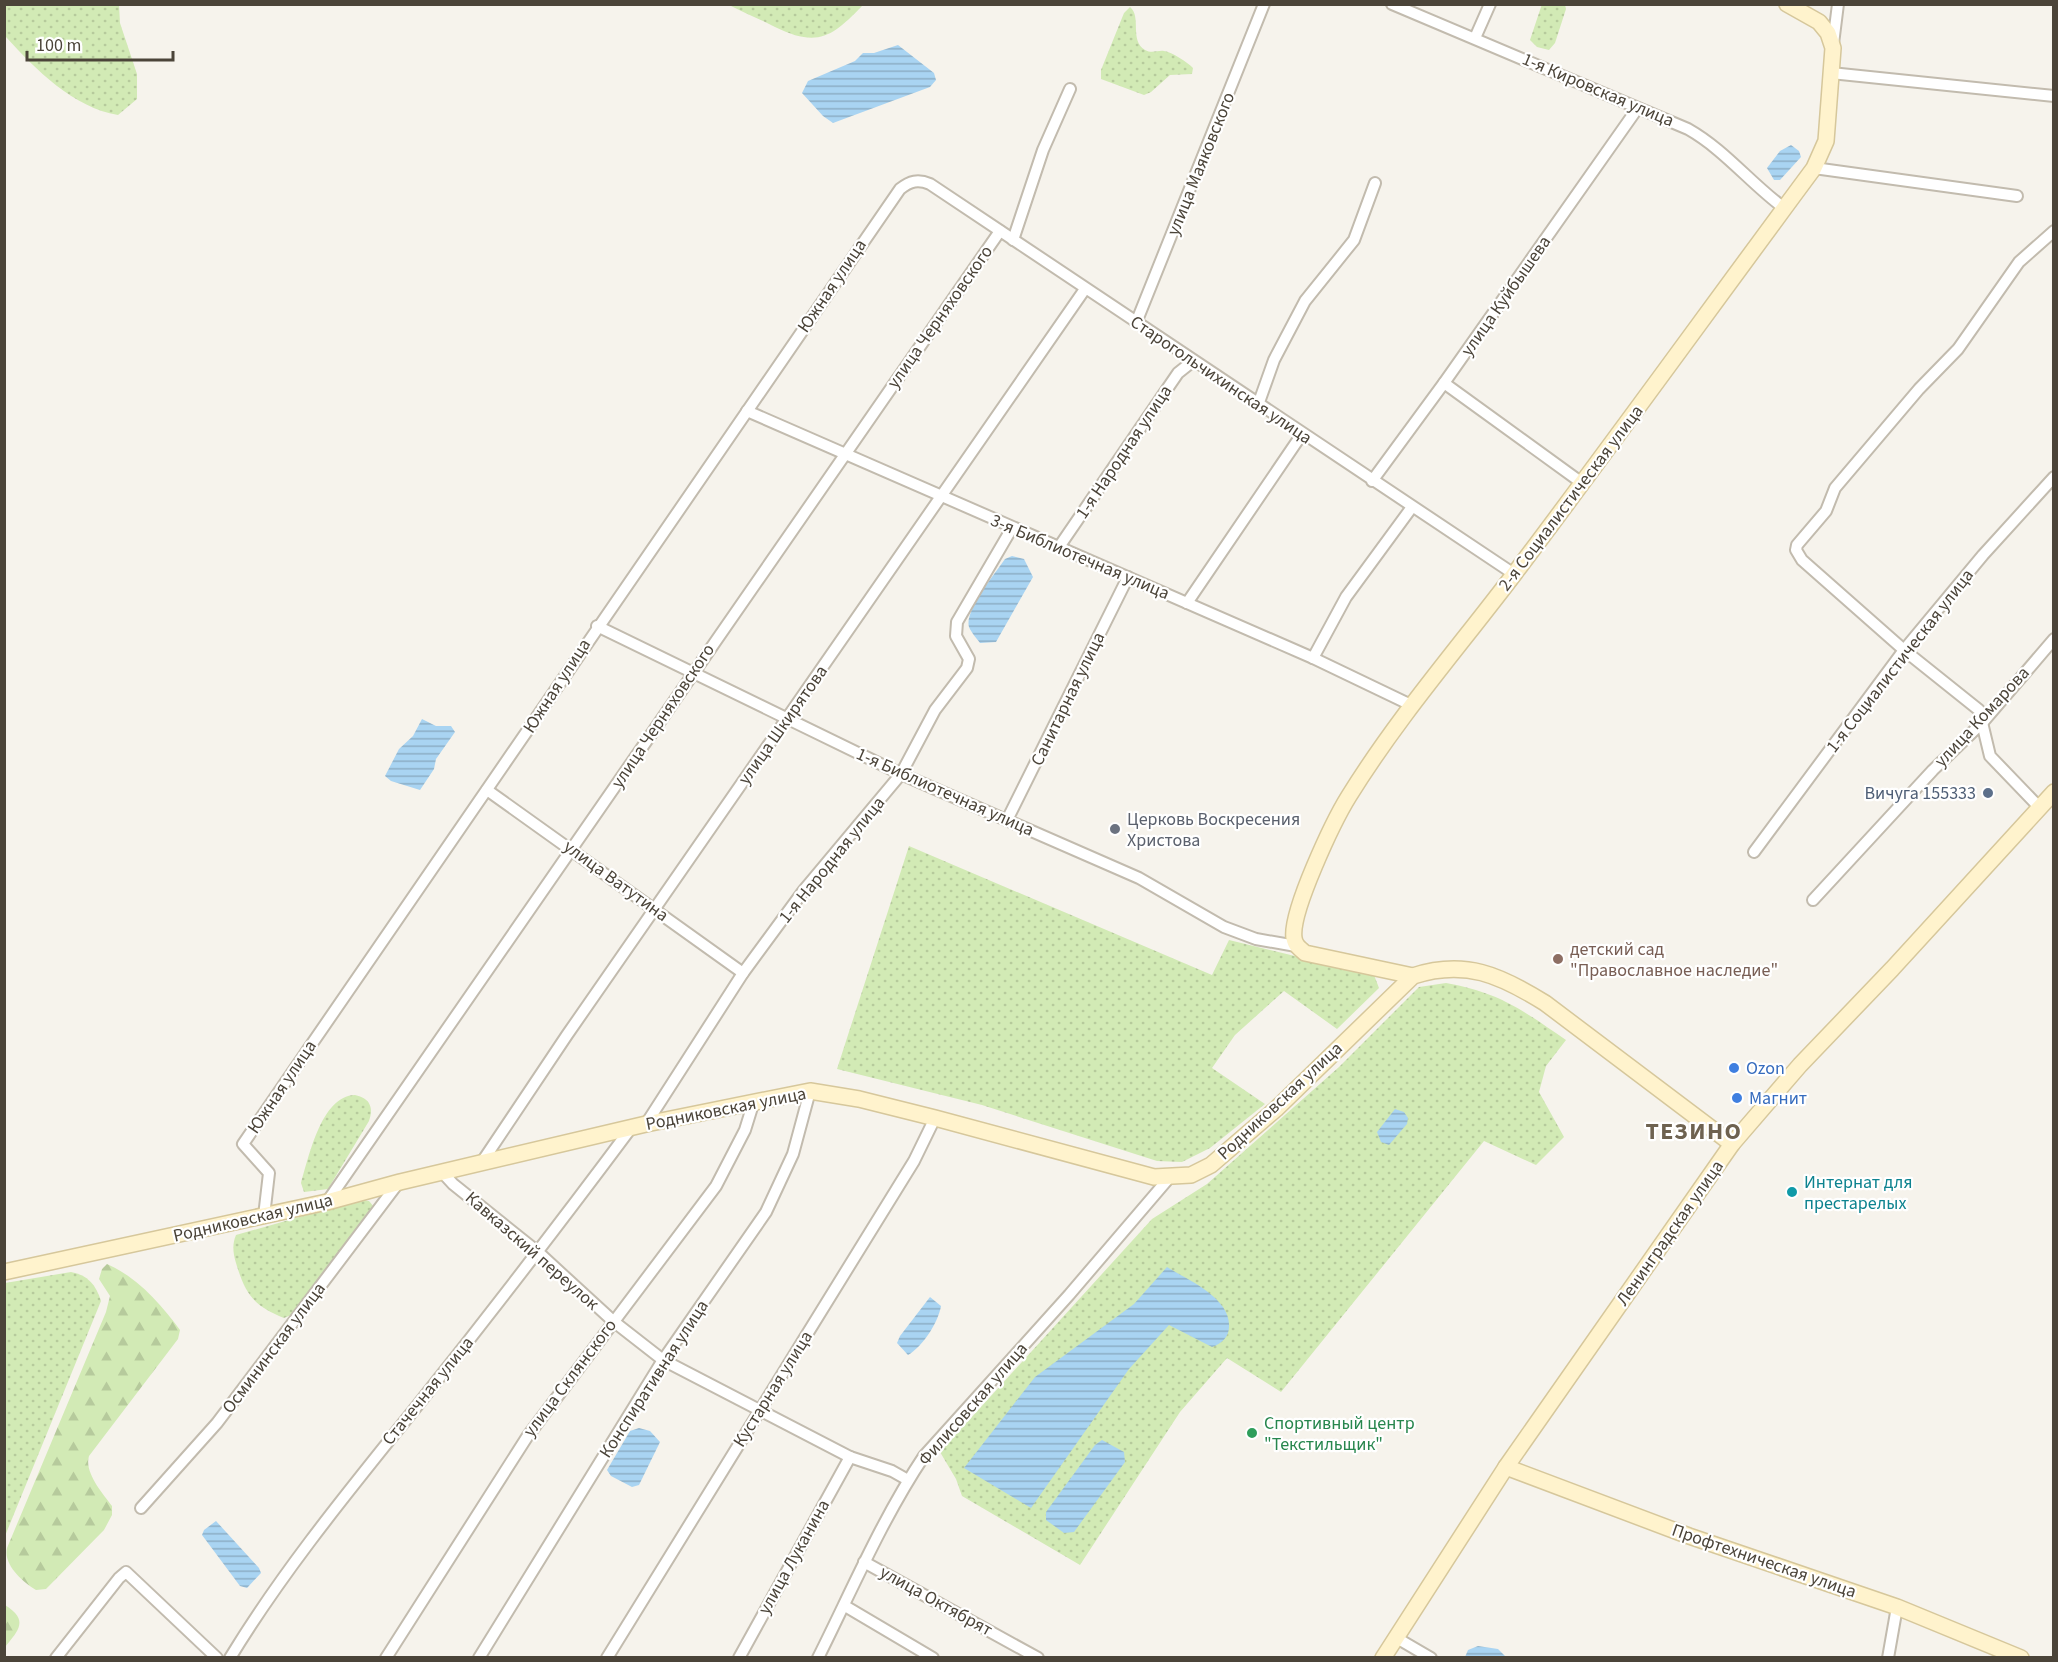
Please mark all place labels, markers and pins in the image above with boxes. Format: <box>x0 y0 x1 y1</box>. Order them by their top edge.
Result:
place label: Вичуга 155333 <box>1864 781 1976 806</box>
marker: Вичуга 155333 <box>1981 786 1995 800</box>
place label: Церковь Воскресения Христова <box>1127 807 1300 853</box>
marker: Церковь Воскресения Христова <box>1108 822 1122 836</box>
place label: детский сад "Православное наследие" <box>1570 937 1778 983</box>
marker: детский сад "Православное наследие" <box>1551 952 1565 966</box>
place label: Ozon <box>1746 1056 1785 1081</box>
marker: Ozon <box>1727 1061 1741 1075</box>
place label: Магнит <box>1749 1086 1807 1111</box>
marker: Магнит <box>1730 1091 1744 1105</box>
place label: Интернат для престарелых <box>1804 1170 1912 1216</box>
marker: Интернат для престарелых <box>1785 1185 1799 1199</box>
place label: Спортивный центр "Текстильщик" <box>1264 1411 1415 1457</box>
marker: Спортивный центр "Текстильщик" <box>1245 1426 1259 1440</box>

